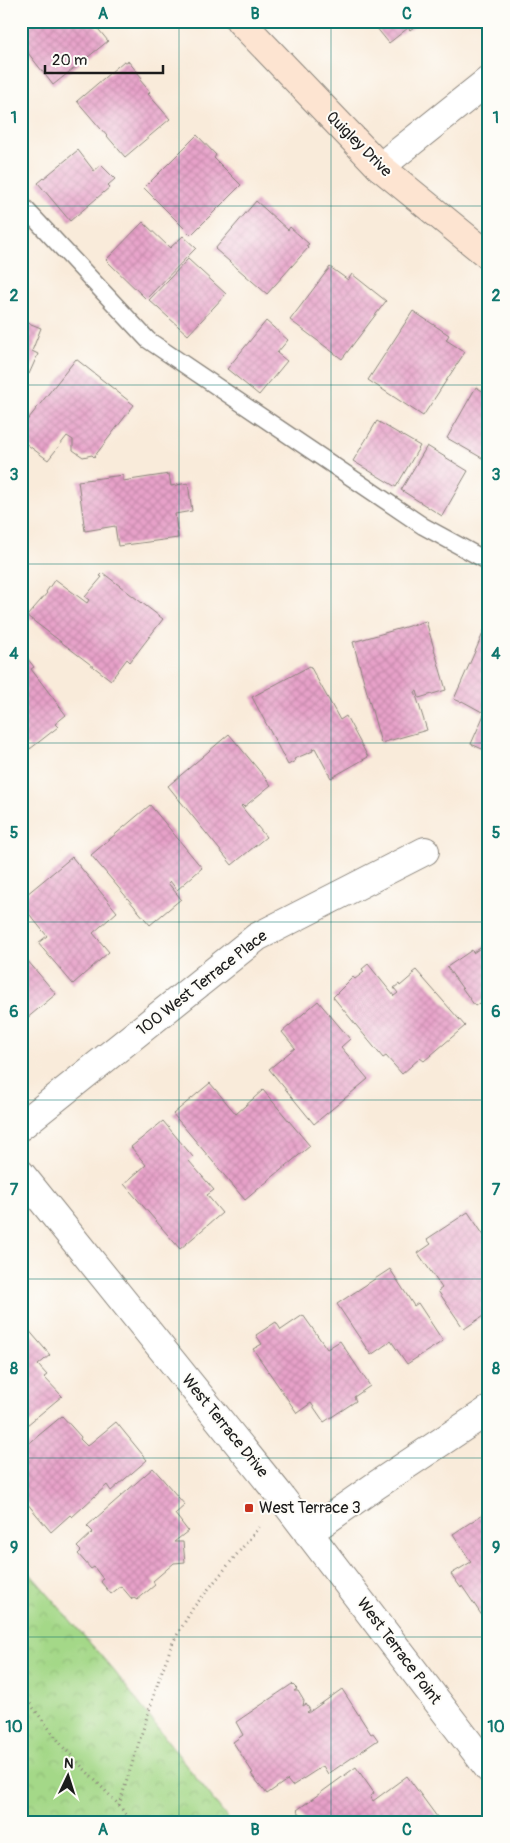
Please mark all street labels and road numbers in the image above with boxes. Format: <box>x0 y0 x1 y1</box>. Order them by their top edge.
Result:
street label: Quigley Drive <box>322 107 396 181</box>
street label: 100 West Terrace Place <box>133 926 271 1040</box>
street label: West Terrace Drive <box>177 1370 273 1482</box>
street label: West Terrace Point <box>352 1594 446 1709</box>

